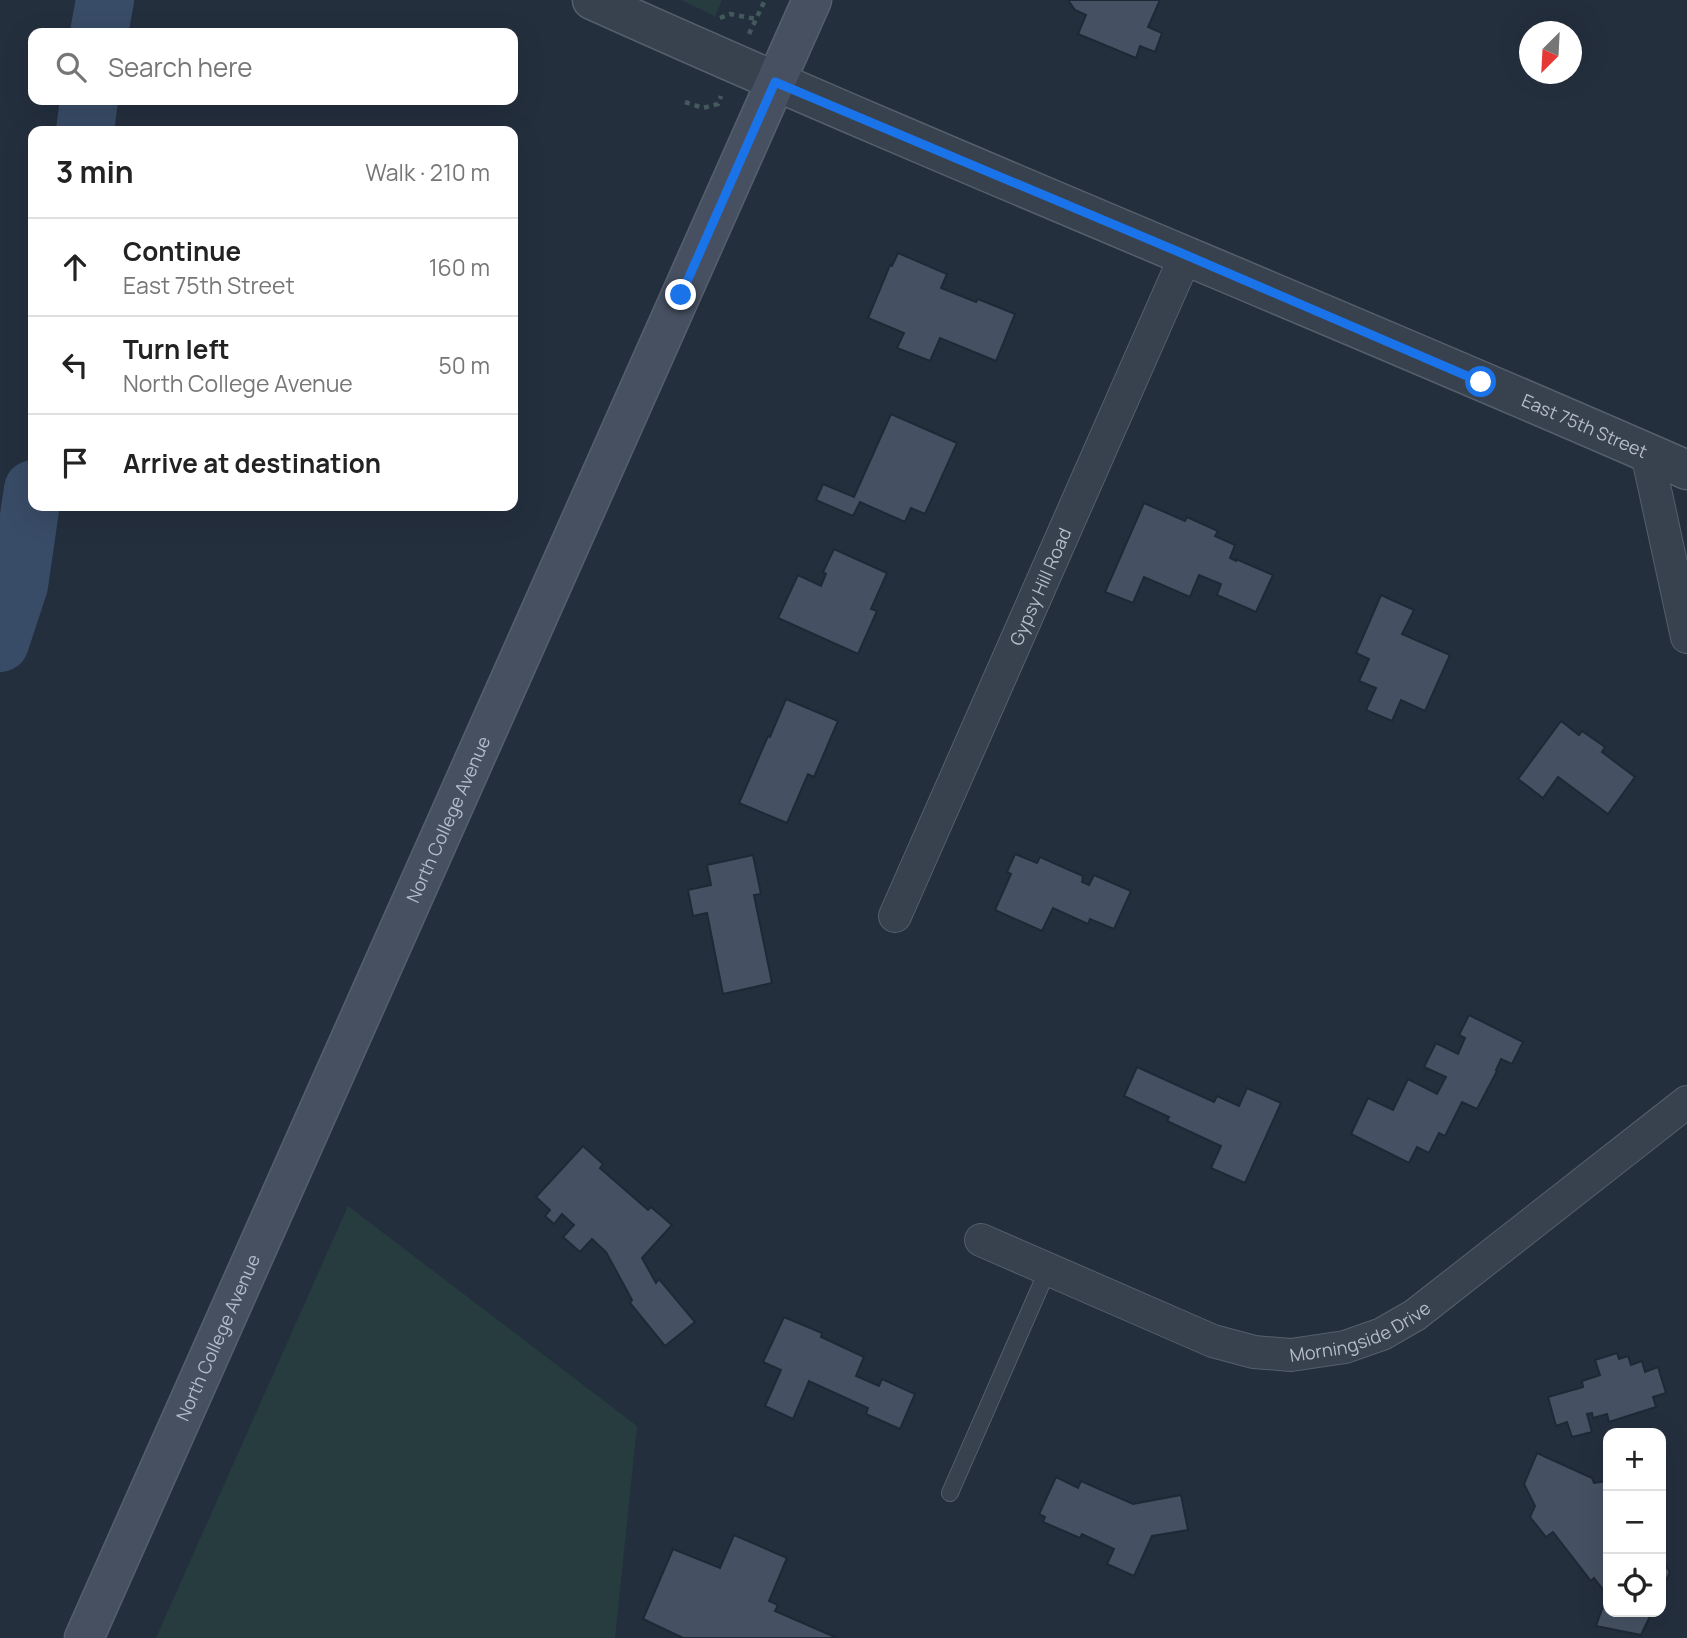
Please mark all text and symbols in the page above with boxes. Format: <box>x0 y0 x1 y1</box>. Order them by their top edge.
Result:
north arrow <box>1519 21 1582 84</box>
search box <box>28 28 518 105</box>
icon: search <box>52 48 90 86</box>
text: Search here <box>108 49 253 85</box>
text: 3 min <box>56 151 134 192</box>
text: Walk · 210 m <box>365 156 490 188</box>
text: Continue <box>123 233 241 269</box>
icon: ahead <box>56 248 94 286</box>
text: 160 m <box>429 251 490 283</box>
text: East 75th Street <box>123 269 295 301</box>
route end <box>665 279 696 310</box>
text: Turn left <box>123 331 230 367</box>
icon: left <box>56 346 94 384</box>
text: 50 m <box>439 349 490 381</box>
route start <box>1465 366 1496 397</box>
text: North College Avenue <box>123 367 353 399</box>
street label: East 75th Street <box>1518 388 1651 463</box>
icon: arrive <box>56 444 94 482</box>
text: Arrive at destination <box>123 445 381 481</box>
street label: Gypsy Hill Road <box>1004 524 1076 649</box>
street label: North College Avenue <box>400 732 495 906</box>
street label: North College Avenue <box>170 1250 265 1424</box>
street label: Morningside Drive <box>1288 1296 1435 1367</box>
map controls <box>1603 1428 1666 1617</box>
button: + <box>1603 1428 1666 1491</box>
button: − <box>1603 1491 1666 1554</box>
button: locate <box>1603 1554 1666 1617</box>

